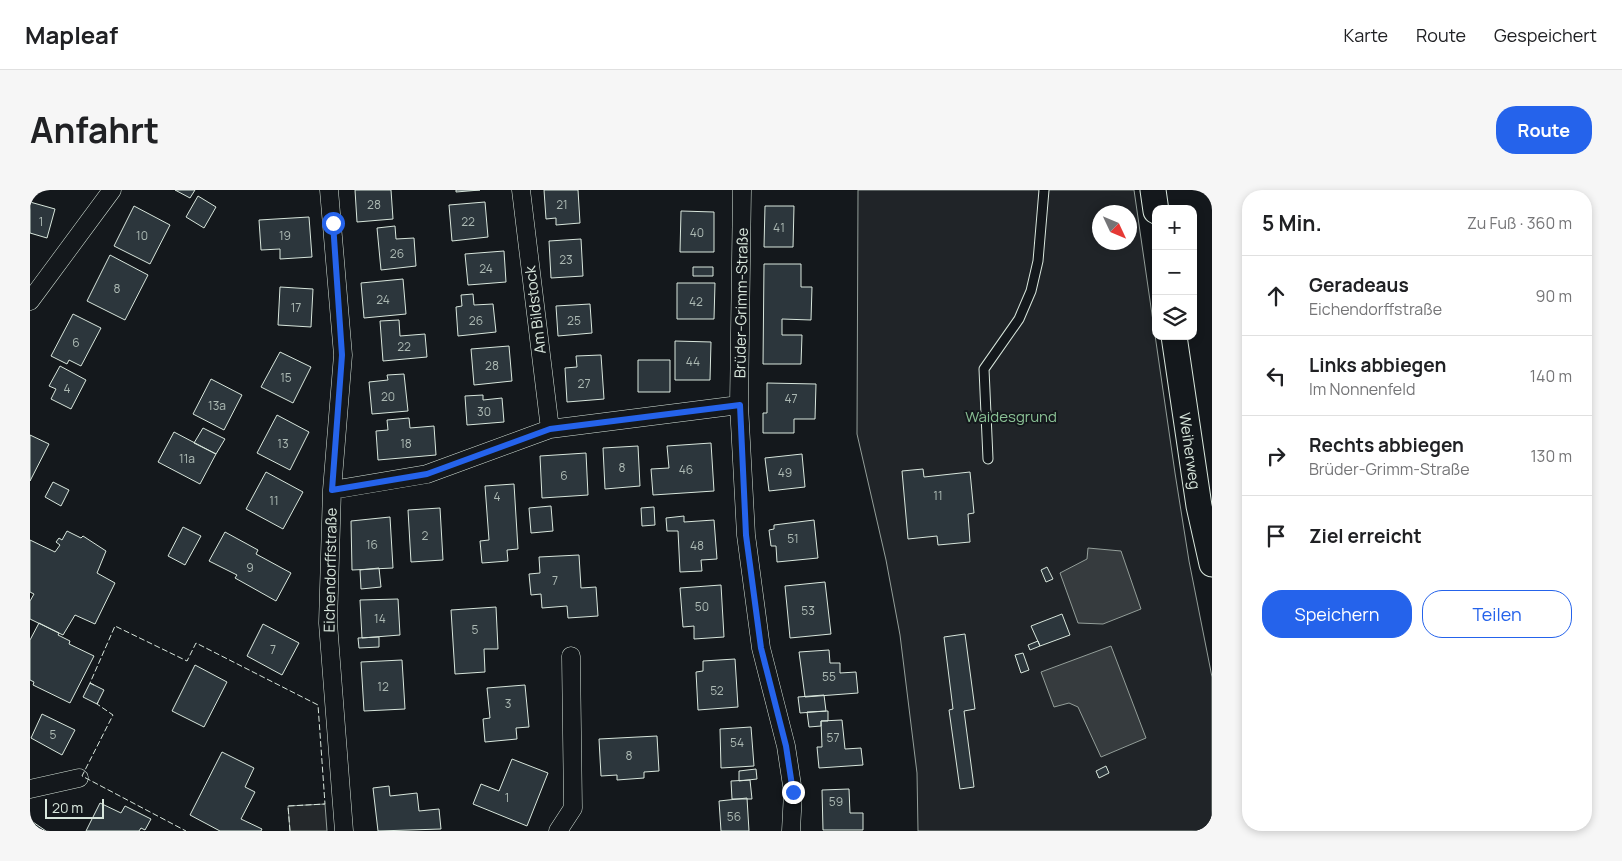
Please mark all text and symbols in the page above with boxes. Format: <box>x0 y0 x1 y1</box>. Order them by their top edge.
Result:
text: Mapleaf <box>25 18 118 51</box>
text: Karte <box>1343 23 1388 47</box>
text: Route <box>1416 23 1466 47</box>
text: Gespeichert <box>1494 23 1597 47</box>
text: Anfahrt <box>30 106 159 154</box>
button: Route <box>1496 106 1592 154</box>
house number: 28 <box>367 196 381 213</box>
house number: 21 <box>556 196 568 213</box>
north arrow <box>1092 205 1137 250</box>
map controls <box>1152 205 1197 340</box>
button: + <box>1152 205 1197 250</box>
text: 5 Min. <box>1262 209 1322 237</box>
route start <box>322 212 345 235</box>
text: Zu Fuß · 360 m <box>1467 212 1572 234</box>
house number: 1 <box>39 213 43 230</box>
house number: 22 <box>461 213 475 230</box>
house number: 41 <box>773 219 785 236</box>
house number: 40 <box>690 224 704 241</box>
house number: 10 <box>136 227 148 244</box>
house number: 19 <box>279 227 291 244</box>
street label: Brüder-Grimm-Straße <box>729 227 753 378</box>
house number: 26 <box>390 245 404 262</box>
button: − <box>1152 250 1197 295</box>
house number: 23 <box>559 251 573 268</box>
house number: 24 <box>479 260 493 277</box>
street label: Am Bildstock <box>519 264 551 355</box>
text: Geradeaus <box>1309 272 1409 298</box>
house number: 8 <box>114 280 121 297</box>
icon: ahead <box>1262 282 1290 310</box>
text: 90 m <box>1536 285 1572 307</box>
house number: 24 <box>376 291 390 308</box>
house number: 42 <box>689 293 703 310</box>
button: layers <box>1152 295 1197 340</box>
text: Eichendorffstraße <box>1309 298 1442 320</box>
house number: 17 <box>291 299 301 316</box>
house number: 26 <box>469 312 483 329</box>
house number: 25 <box>567 312 581 329</box>
house number: 6 <box>72 334 80 351</box>
house number: 22 <box>397 338 411 355</box>
text: Links abbiegen <box>1309 352 1446 378</box>
house number: 44 <box>686 353 700 370</box>
house number: 28 <box>485 357 499 374</box>
icon: left <box>1262 362 1290 390</box>
text: 140 m <box>1530 365 1572 387</box>
house number: 15 <box>280 369 292 386</box>
house number: 27 <box>578 375 590 392</box>
text: Im Nonnenfeld <box>1309 378 1415 400</box>
house number: 4 <box>63 380 71 397</box>
house number: 20 <box>381 388 395 405</box>
house number: 47 <box>784 390 798 407</box>
house number: 13a <box>208 397 226 414</box>
house number: 30 <box>477 403 491 420</box>
park label: Waidesgrund <box>965 406 1057 427</box>
street label: Weiherweg <box>1174 411 1206 491</box>
text: Rechts abbiegen <box>1309 432 1464 458</box>
house number: 13 <box>277 435 289 452</box>
house number: 18 <box>400 435 412 452</box>
icon: right <box>1262 442 1290 470</box>
text: 130 m <box>1530 445 1572 467</box>
house number: 11a <box>179 450 195 467</box>
text: Brüder-Grimm-Straße <box>1309 458 1470 480</box>
house number: 8 <box>619 459 626 476</box>
house number: 46 <box>679 461 693 478</box>
house number: 49 <box>778 464 792 481</box>
house number: 6 <box>560 467 568 484</box>
house number: 11 <box>933 487 943 504</box>
house number: 4 <box>493 488 501 505</box>
house number: 11 <box>269 492 279 509</box>
street label: Eichendorffstraße <box>318 507 342 633</box>
icon: arrive <box>1262 522 1290 550</box>
text: Ziel erreicht <box>1309 523 1422 549</box>
house number: 2 <box>422 527 429 544</box>
house number: 51 <box>787 530 799 547</box>
house number: 16 <box>366 536 378 553</box>
house number: 48 <box>690 537 704 554</box>
house number: 9 <box>246 559 254 576</box>
house number: 7 <box>552 572 558 589</box>
button: Speichern <box>1262 590 1412 638</box>
button: Teilen <box>1422 590 1572 638</box>
house number: 50 <box>695 598 709 615</box>
house number: 53 <box>801 602 815 619</box>
house number: 14 <box>374 610 386 627</box>
house number: 5 <box>472 621 479 638</box>
house number: 7 <box>270 641 276 658</box>
house number: 55 <box>822 668 836 685</box>
house number: 12 <box>377 678 389 695</box>
house number: 52 <box>710 682 724 699</box>
house number: 3 <box>505 695 511 712</box>
house number: 5 <box>50 726 57 743</box>
house number: 57 <box>827 729 839 746</box>
house number: 54 <box>730 734 744 751</box>
house number: 8 <box>626 747 633 764</box>
route end <box>782 781 805 804</box>
house number: 1 <box>505 789 509 806</box>
house number: 59 <box>829 793 843 810</box>
scale bar <box>45 796 104 819</box>
text: 20 m <box>52 798 83 817</box>
house number: 56 <box>727 808 741 825</box>

